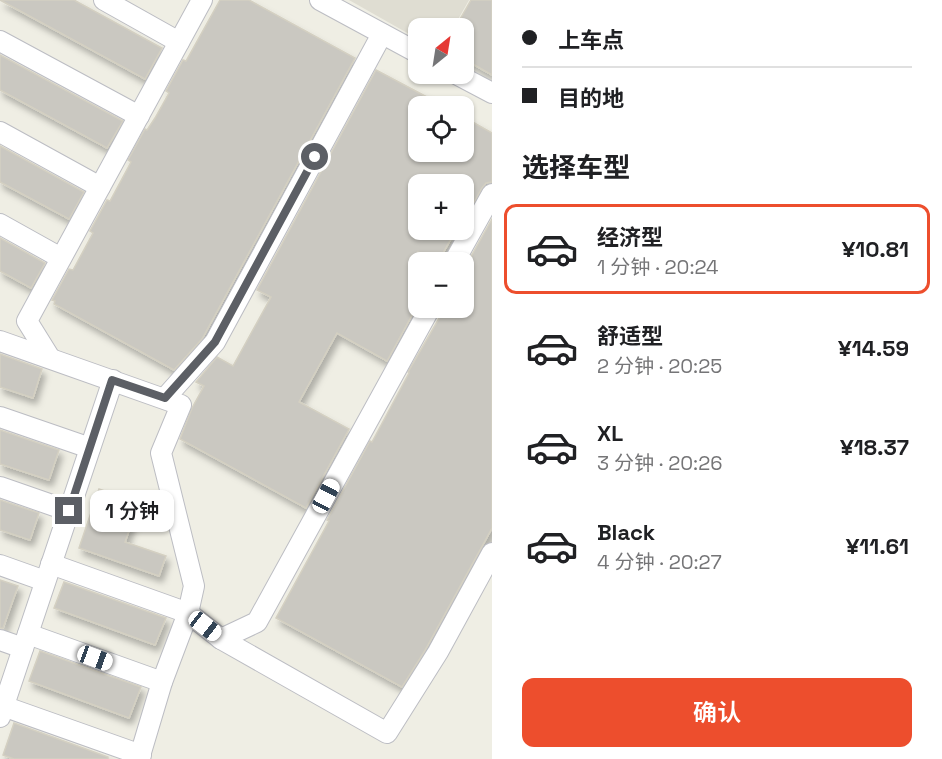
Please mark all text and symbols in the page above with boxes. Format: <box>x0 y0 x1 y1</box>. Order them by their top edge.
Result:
north arrow <box>408 18 474 84</box>
map controls <box>408 18 474 318</box>
text: 上车点 <box>558 26 624 54</box>
text: 目的地 <box>558 84 624 112</box>
button: locate <box>408 96 474 162</box>
route start <box>301 143 328 170</box>
text: 选择车型 <box>522 150 630 185</box>
button: + <box>408 174 474 240</box>
icon: car <box>525 222 579 276</box>
text: 经济型 <box>597 223 663 251</box>
text: ¥10.81 <box>842 235 909 263</box>
button: − <box>408 252 474 318</box>
text: 1 分钟 · 20:24 <box>597 254 718 280</box>
icon: car <box>525 321 579 375</box>
text: 舒适型 <box>597 322 663 350</box>
text: ¥14.59 <box>838 334 909 362</box>
text: 2 分钟 · 20:25 <box>597 353 722 379</box>
text: XL <box>597 419 623 447</box>
icon: car <box>525 420 579 474</box>
text: ¥18.37 <box>840 433 909 461</box>
text: 3 分钟 · 20:26 <box>597 450 722 476</box>
car <box>310 476 342 516</box>
callout: 1 分钟 <box>90 490 174 532</box>
route end <box>55 497 82 524</box>
text: 1 分钟 <box>105 498 159 524</box>
text: Black <box>597 518 655 546</box>
icon: car <box>525 519 579 573</box>
text: ¥11.61 <box>846 532 909 560</box>
text: 4 分钟 · 20:27 <box>597 549 722 575</box>
car <box>185 608 225 644</box>
car <box>75 643 115 673</box>
button: 确认 <box>522 678 912 747</box>

